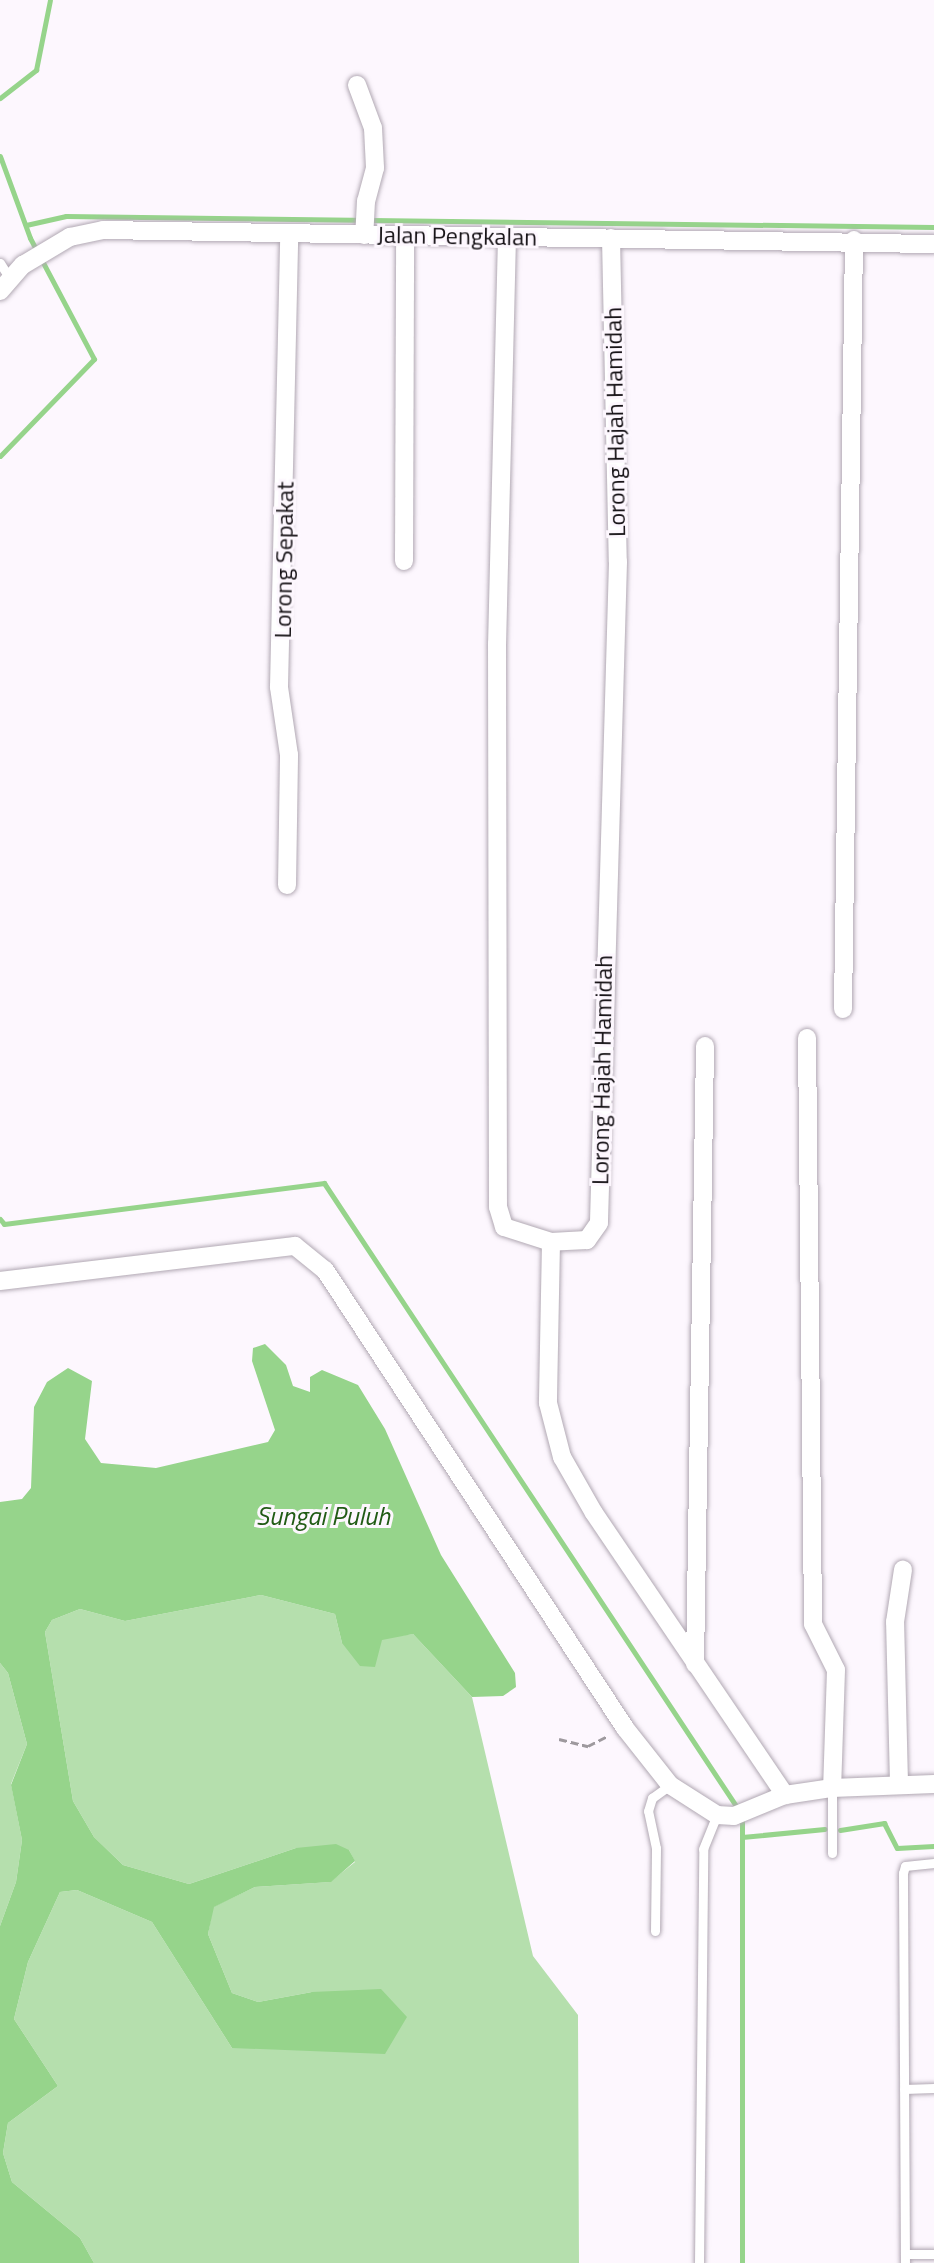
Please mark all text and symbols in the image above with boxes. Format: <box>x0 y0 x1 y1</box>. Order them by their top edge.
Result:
street label: Jalan Pengkalan <box>377 220 537 252</box>
street label: Lorong Hajah Hamidah <box>599 307 631 537</box>
street label: Lorong Sepakat <box>268 481 300 639</box>
street label: Lorong Hajah Hamidah <box>586 955 618 1185</box>
water label: Sungai Puluh <box>256 1500 390 1532</box>

